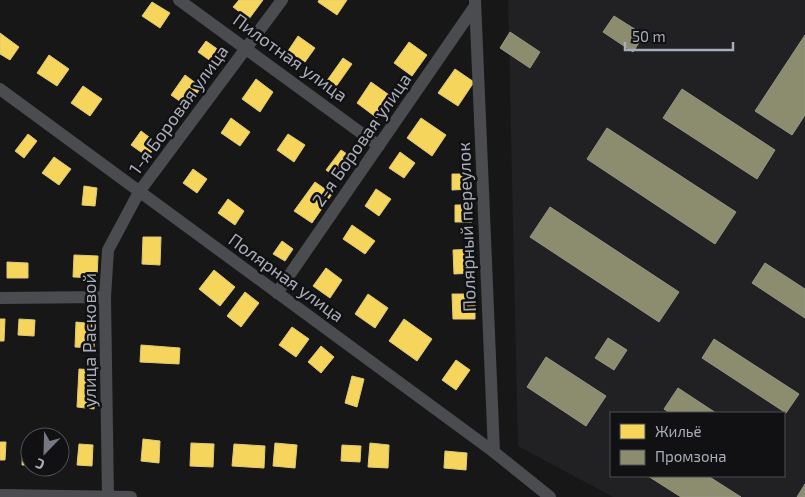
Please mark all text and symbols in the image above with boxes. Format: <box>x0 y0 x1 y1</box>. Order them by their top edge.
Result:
street label: Пилотная улица <box>229 8 352 106</box>
scale bar <box>625 20 732 52</box>
text: 50 m <box>632 27 666 45</box>
street label: 1-я Боровая улица <box>124 40 233 179</box>
street label: 2-я Боровая улица <box>307 68 415 210</box>
street label: Полярный переулок <box>452 141 480 312</box>
street label: Полярная улица <box>225 228 348 326</box>
street label: улица Расковой <box>78 273 100 407</box>
legend <box>610 412 785 477</box>
text: Жильё <box>655 422 702 440</box>
north arrow <box>20 427 70 477</box>
text: Промзона <box>655 447 727 465</box>
text: С <box>33 455 47 474</box>

